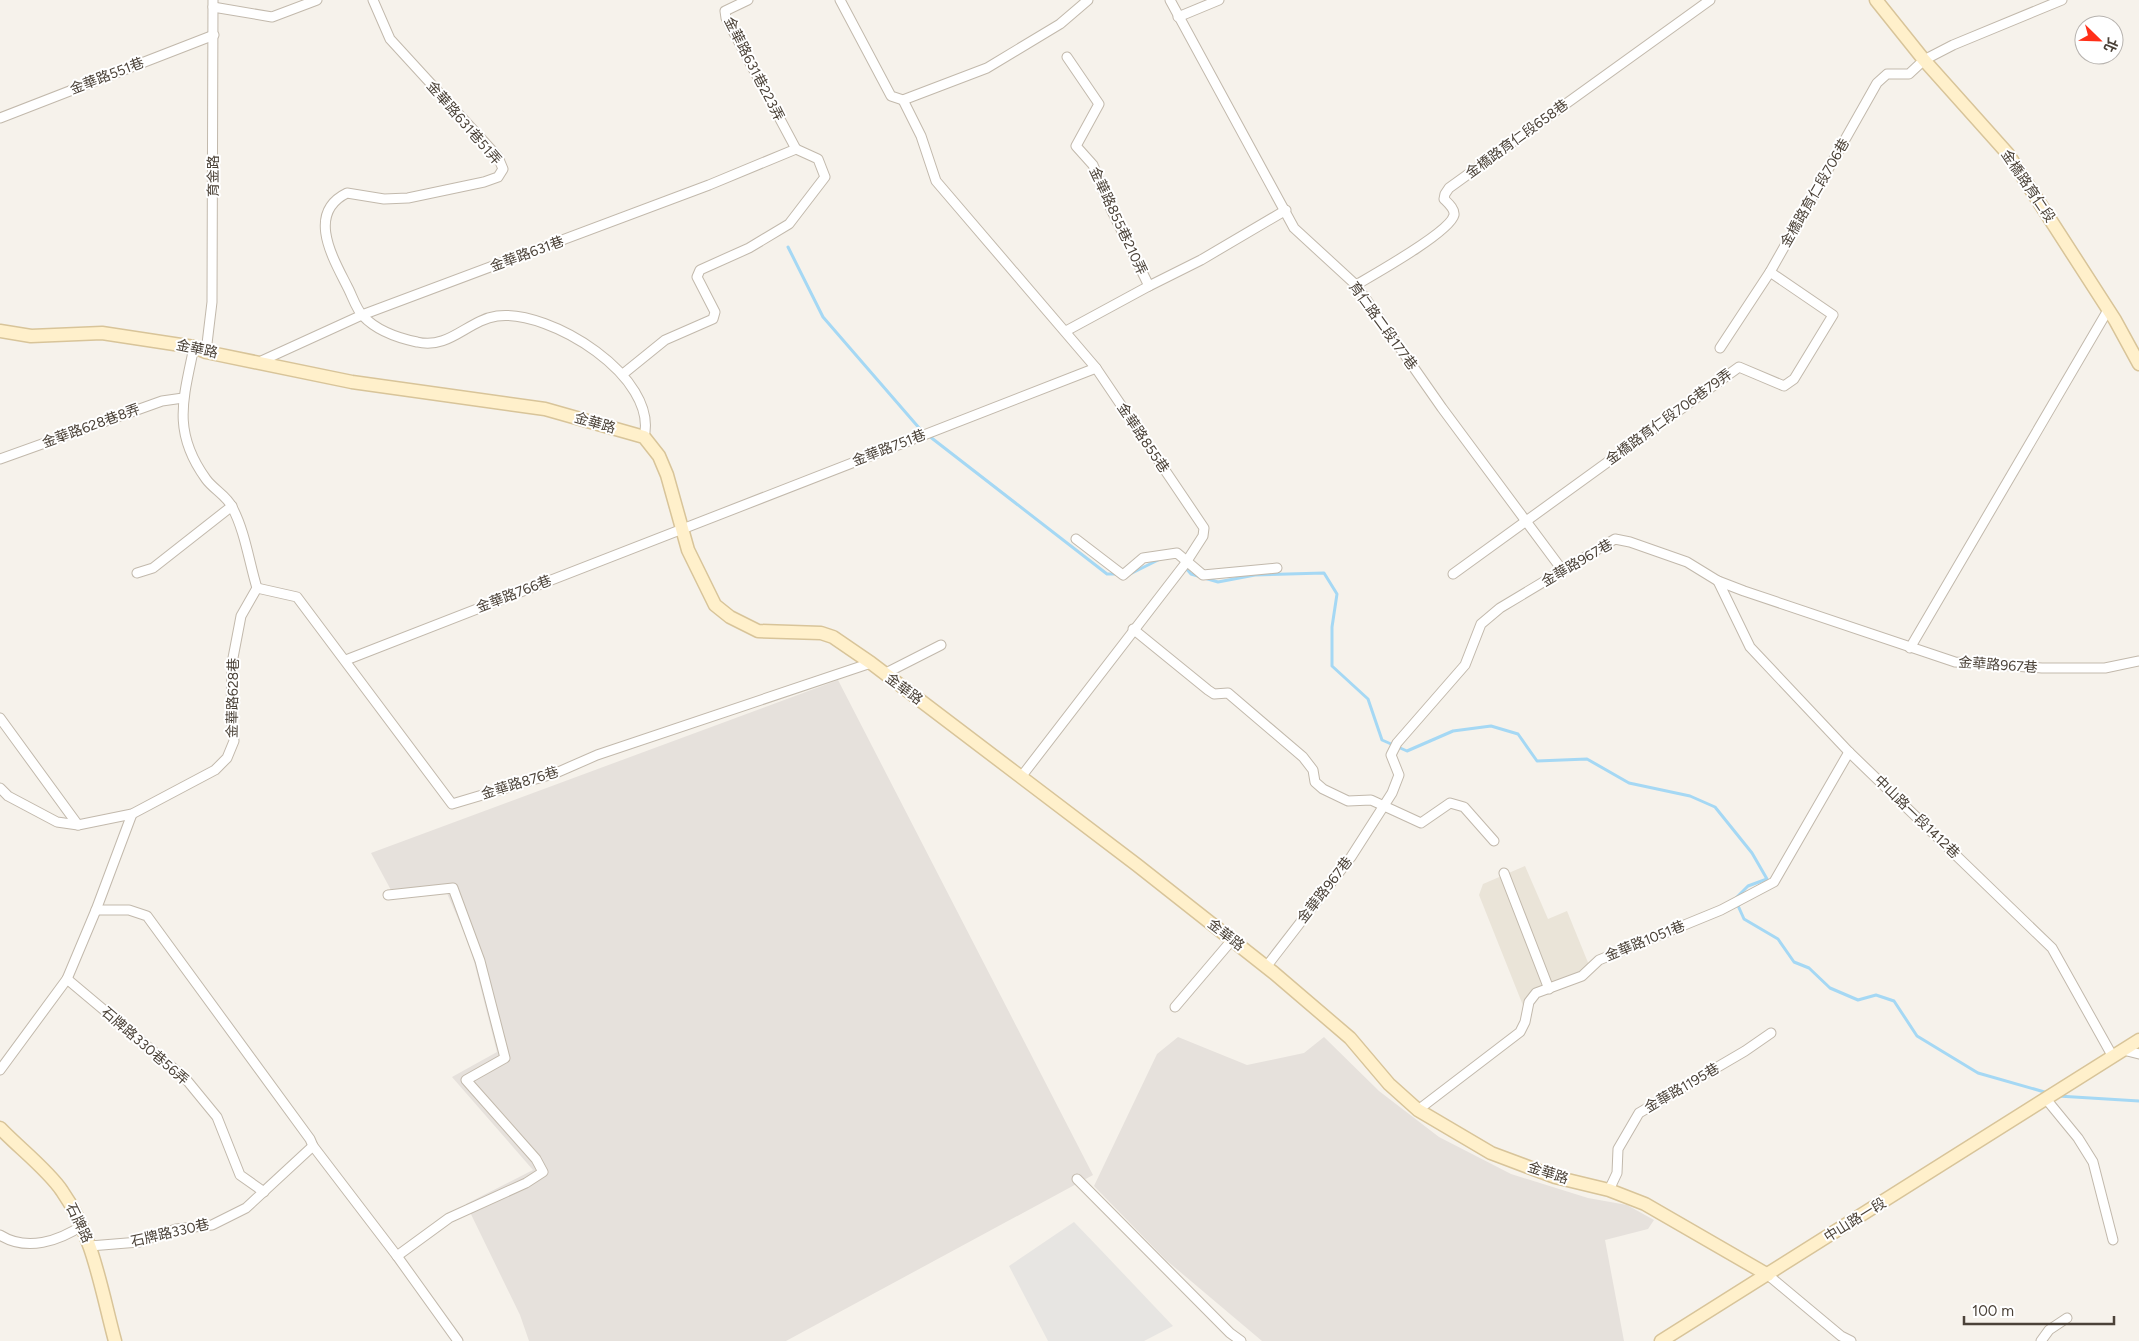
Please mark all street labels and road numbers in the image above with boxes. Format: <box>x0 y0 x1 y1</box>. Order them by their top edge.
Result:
street label: 金華路631巷223弄 <box>720 14 788 124</box>
street label: 金華路551巷 <box>68 54 146 98</box>
street label: 金華路631巷51弄 <box>423 78 505 168</box>
street label: 金橋路育仁段658巷 <box>1462 96 1572 182</box>
street label: 金橋路育仁段706巷 <box>1777 136 1853 250</box>
street label: 金橋路育仁段 <box>1997 146 2059 226</box>
street label: 育金路 <box>205 155 222 197</box>
street label: 金華路855巷210弄 <box>1086 164 1150 278</box>
street label: 金華路631巷 <box>488 233 566 275</box>
street label: 育仁路二段177巷 <box>1345 279 1421 373</box>
street label: 金華路 <box>175 336 219 362</box>
street label: 金橋路育仁段706巷79弄 <box>1603 365 1735 469</box>
street label: 金華路628巷8弄 <box>40 400 142 452</box>
street label: 金華路855巷 <box>1113 400 1173 476</box>
street label: 金華路 <box>572 409 618 437</box>
street label: 金華路751巷 <box>850 426 928 470</box>
street label: 金華路967巷 <box>1538 536 1616 590</box>
street label: 金華路766巷 <box>474 572 554 616</box>
street label: 金華路967巷 <box>1958 654 2038 676</box>
street label: 金華路628巷 <box>224 658 242 738</box>
street label: 金華路 <box>882 670 926 708</box>
street label: 金華路876巷 <box>479 763 561 803</box>
street label: 中山路一段1412巷 <box>1871 772 1963 862</box>
street label: 金華路967巷 <box>1294 853 1356 927</box>
street label: 金華路 <box>1204 915 1248 955</box>
street label: 金華路1051巷 <box>1603 917 1687 965</box>
street label: 石牌路330巷56弄 <box>98 1003 192 1089</box>
street label: 金華路1195巷 <box>1642 1060 1722 1116</box>
street label: 金華路 <box>1525 1158 1571 1188</box>
street label: 中山路一段 <box>1821 1194 1889 1246</box>
street label: 石牌路 <box>62 1200 96 1246</box>
street label: 石牌路330巷 <box>129 1216 211 1250</box>

